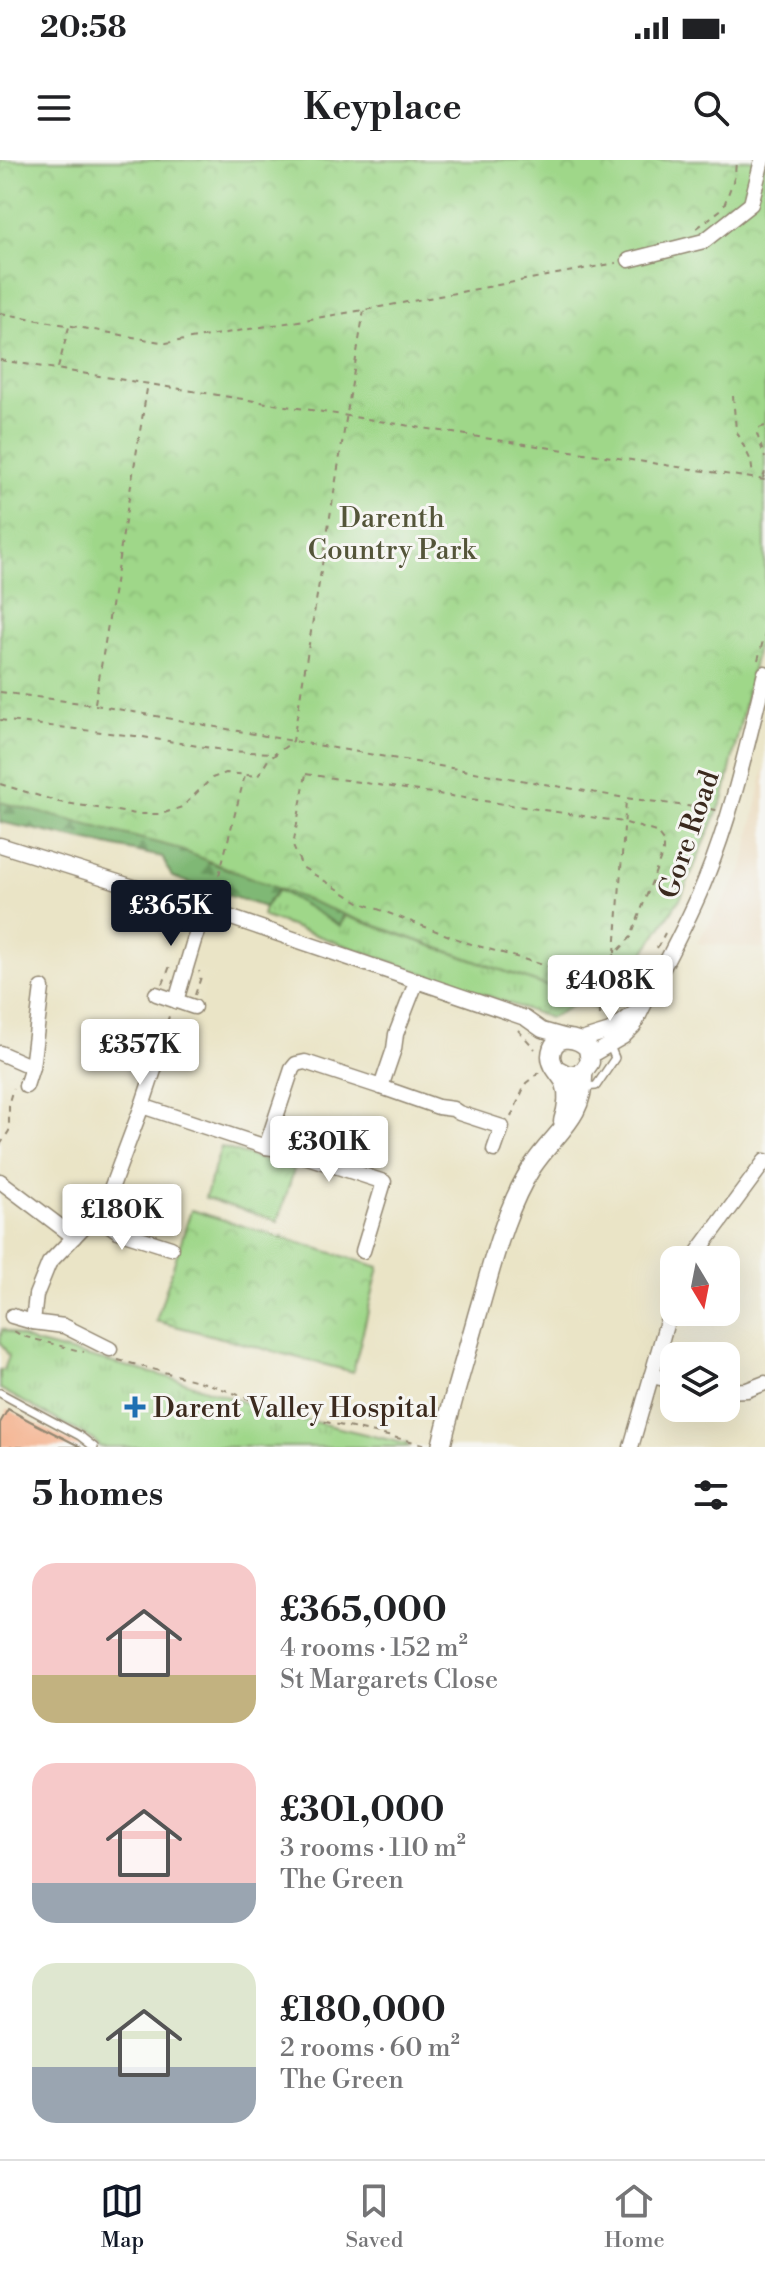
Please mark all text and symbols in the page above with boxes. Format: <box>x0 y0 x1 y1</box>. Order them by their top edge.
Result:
text: 20:58 <box>40 9 127 47</box>
icon: menu <box>32 86 76 130</box>
text: Keyplace <box>303 86 462 131</box>
icon: search <box>689 86 733 130</box>
park label: Darenth Country Park <box>308 501 478 568</box>
street label: Gore Road <box>651 766 728 903</box>
pin: £365K <box>115 880 227 948</box>
text: £365K <box>129 890 213 922</box>
pin: £408K <box>554 955 666 1023</box>
text: £408K <box>566 965 654 997</box>
pin: £357K <box>84 1019 196 1087</box>
text: £357K <box>99 1029 181 1061</box>
pin: £301K <box>273 1116 385 1184</box>
text: £301K <box>288 1126 370 1158</box>
pin: £180K <box>66 1184 178 1252</box>
text: £180K <box>80 1194 164 1226</box>
north arrow <box>660 1246 740 1326</box>
map controls <box>660 1246 740 1422</box>
button: layers <box>660 1342 740 1422</box>
place label: Darent Valley Hospital <box>153 1391 437 1426</box>
marker: Darent Valley Hospital <box>124 1396 146 1418</box>
icon: filters <box>689 1473 733 1517</box>
text: 5 homes <box>32 1474 163 1516</box>
text: £365,000 <box>280 1590 447 1632</box>
icon: home <box>96 1595 192 1691</box>
text: 4 rooms · 152 m² <box>280 1632 468 1664</box>
text: St Margarets Close <box>280 1664 498 1696</box>
text: £301,000 <box>280 1790 444 1832</box>
icon: home <box>96 1795 192 1891</box>
text: 3 rooms · 110 m² <box>280 1832 466 1864</box>
text: The Green <box>280 1864 404 1896</box>
text: £180,000 <box>280 1990 446 2032</box>
icon: home <box>96 1995 192 2091</box>
text: 2 rooms · 60 m² <box>280 2032 460 2064</box>
text: The Green <box>280 2064 404 2096</box>
tab: Map <box>100 2179 144 2254</box>
tab: Saved <box>345 2179 403 2254</box>
tab: Home <box>604 2179 665 2254</box>

